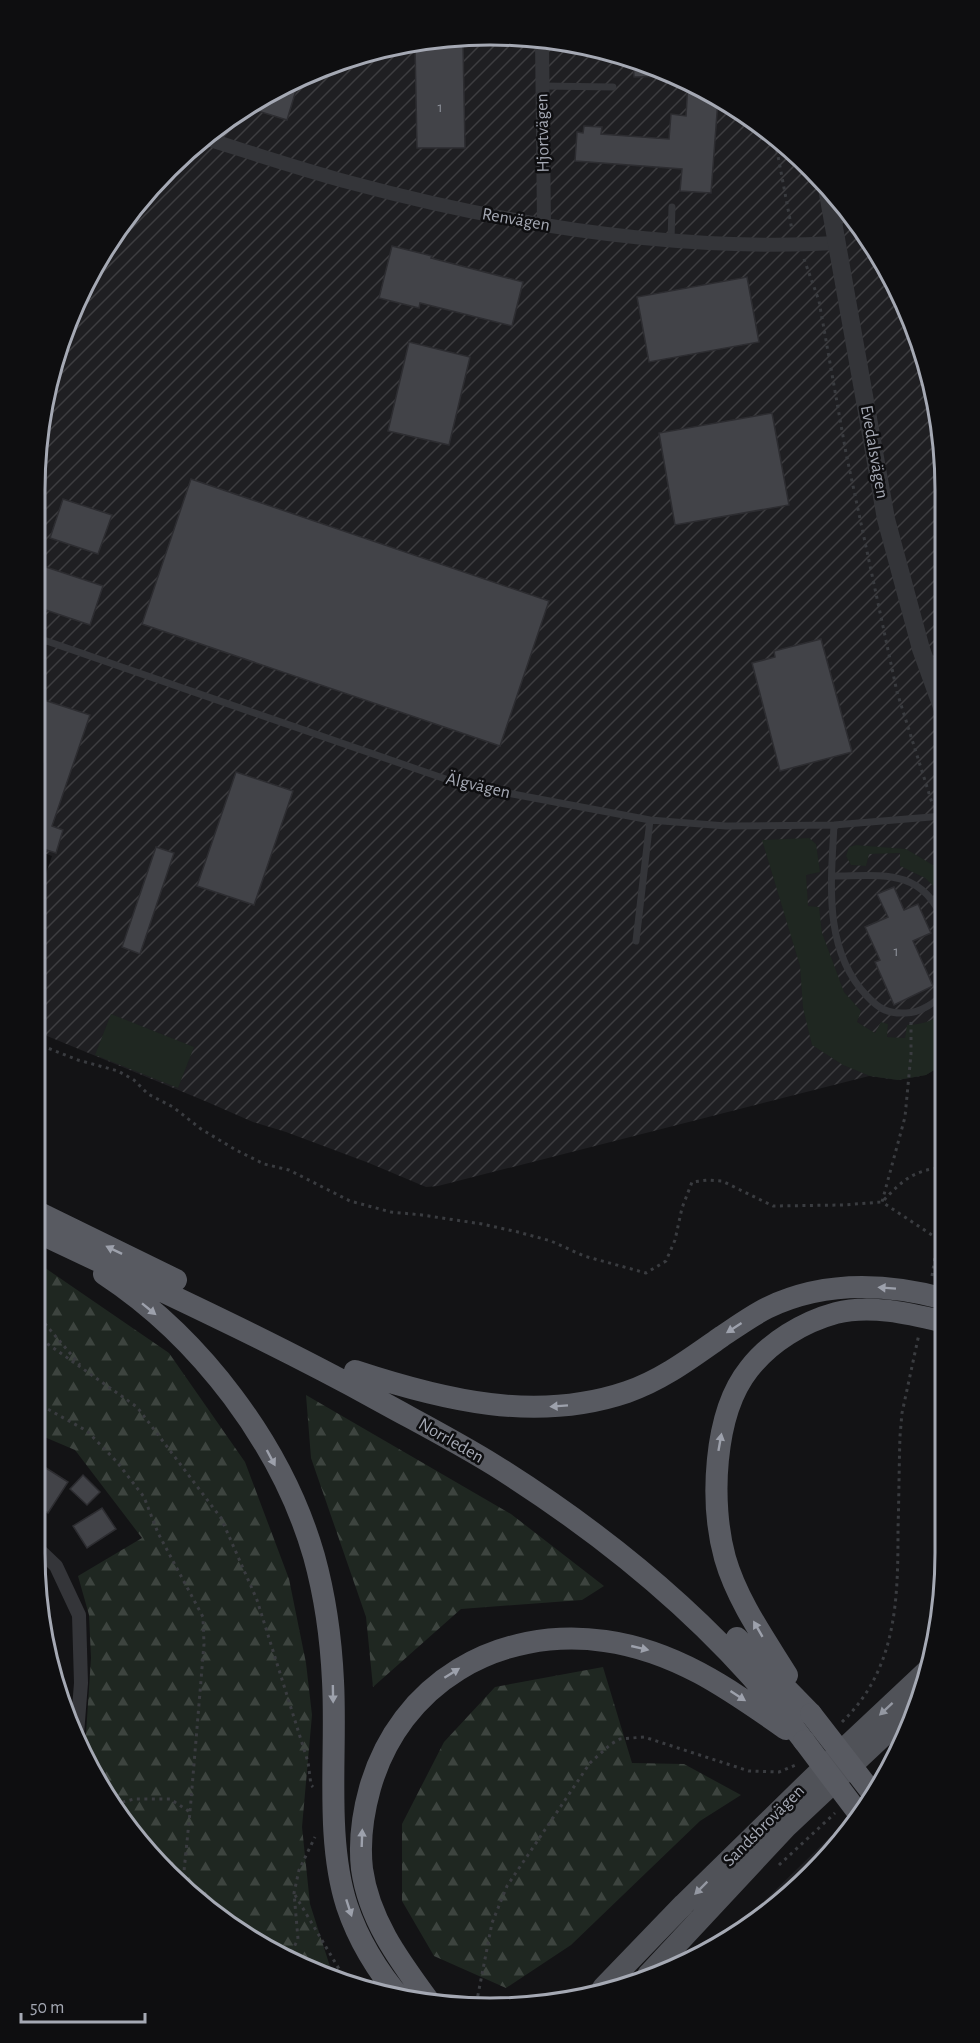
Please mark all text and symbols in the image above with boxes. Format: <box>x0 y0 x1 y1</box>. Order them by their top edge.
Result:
street label: Hjortvägen <box>533 93 553 173</box>
house number: 1 <box>437 100 443 115</box>
street label: Renvägen <box>481 205 551 235</box>
street label: Evedalsvägen <box>857 404 891 500</box>
street label: Älgvägen <box>444 768 512 802</box>
house number: 1 <box>893 944 899 959</box>
one-way arrow <box>105 1245 123 1255</box>
one-way arrow <box>878 1283 897 1293</box>
one-way arrow <box>141 1302 156 1314</box>
one-way arrow <box>726 1323 742 1334</box>
one-way arrow <box>549 1402 568 1411</box>
street label: Norrleden <box>415 1415 487 1467</box>
one-way arrow <box>716 1433 725 1452</box>
one-way arrow <box>266 1450 276 1467</box>
one-way arrow <box>753 1620 763 1637</box>
one-way arrow <box>630 1644 649 1654</box>
one-way arrow <box>444 1668 460 1679</box>
one-way arrow <box>329 1684 338 1703</box>
one-way arrow <box>730 1690 746 1701</box>
one-way arrow <box>879 1702 894 1715</box>
street label: Sandsbrovägen <box>720 1782 808 1870</box>
one-way arrow <box>358 1828 367 1847</box>
one-way arrow <box>693 1881 708 1895</box>
one-way arrow <box>345 1899 354 1917</box>
scale bar <box>21 1986 146 2024</box>
text: 50 m <box>30 1999 64 2017</box>

